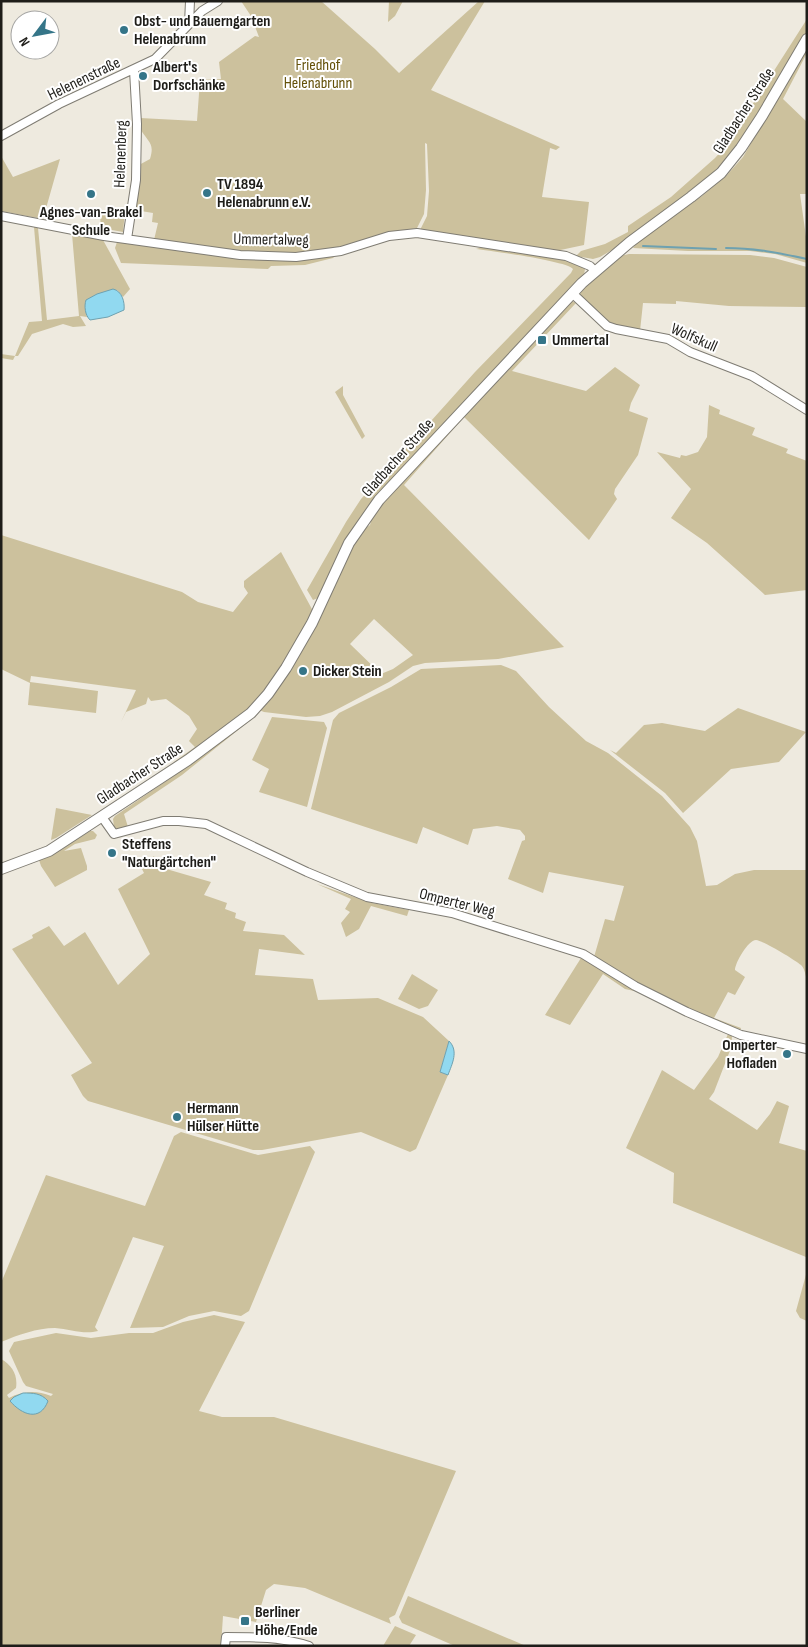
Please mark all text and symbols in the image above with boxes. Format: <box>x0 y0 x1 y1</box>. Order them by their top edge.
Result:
north arrow <box>10 10 60 60</box>
place label: Obst- und Bauerngarten Helenabrunn <box>134 12 270 49</box>
marker: Obst- und Bauerngarten Helenabrunn <box>118 24 130 36</box>
text: N <box>15 34 34 49</box>
street label: Helenenstraße <box>45 53 123 105</box>
park label: Friedhof Helenabrunn <box>284 56 352 93</box>
place label: Albert's Dorfschänke <box>152 58 226 95</box>
street label: Gladbacher Straße <box>709 64 779 158</box>
marker: Albert's Dorfschänke <box>137 70 149 82</box>
street label: Helenenberg <box>110 120 132 188</box>
place label: TV 1894 Helenabrunn e.V. <box>217 175 311 212</box>
marker: TV 1894 Helenabrunn e.V. <box>201 187 213 199</box>
marker: Agnes-van-Brakel Schule <box>85 188 97 200</box>
place label: Agnes-van-Brakel Schule <box>39 203 142 240</box>
street label: Ummertalweg <box>233 230 309 250</box>
street label: Wolfskull <box>668 319 720 357</box>
place label: Ummertal <box>552 331 609 350</box>
marker: Ummertal <box>536 334 548 346</box>
street label: Gladbacher Straße <box>358 415 438 501</box>
place label: Dicker Stein <box>313 662 382 681</box>
marker: Dicker Stein <box>297 665 309 677</box>
street label: Gladbacher Straße <box>93 739 187 809</box>
place label: Steffens "Naturgärtchen" <box>122 835 216 872</box>
marker: Steffens "Naturgärtchen" <box>106 847 118 859</box>
street label: Omperter Weg <box>417 884 497 922</box>
place label: Omperter Hofladen <box>722 1036 777 1073</box>
marker: Omperter Hofladen <box>781 1048 793 1060</box>
place label: Hermann Hülser Hütte <box>187 1099 259 1136</box>
marker: Hermann Hülser Hütte <box>171 1111 183 1123</box>
place label: Berliner Höhe/Ende <box>255 1603 318 1640</box>
marker: Berliner Höhe/Ende <box>239 1615 251 1627</box>

